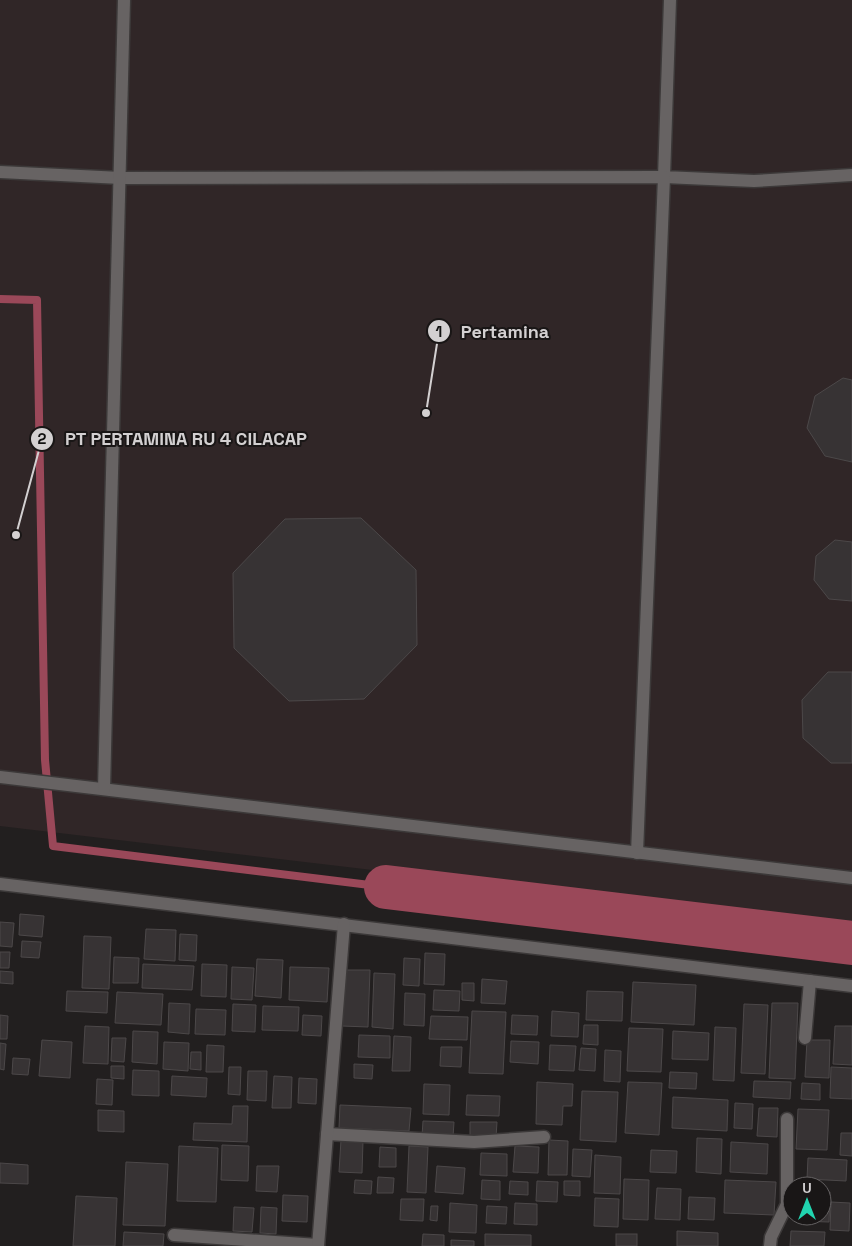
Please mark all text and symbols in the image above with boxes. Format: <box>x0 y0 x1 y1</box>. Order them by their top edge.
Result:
callout: Pertamina <box>426 315 560 348</box>
text: Pertamina <box>461 320 550 343</box>
text: 1 <box>436 322 442 341</box>
callout: PT PERTAMINA RU 4 CILACAP <box>30 422 317 455</box>
text: PT PERTAMINA RU 4 CILACAP <box>65 427 307 450</box>
text: 2 <box>38 429 47 448</box>
north arrow <box>782 1176 832 1226</box>
text: U <box>802 1179 812 1197</box>

